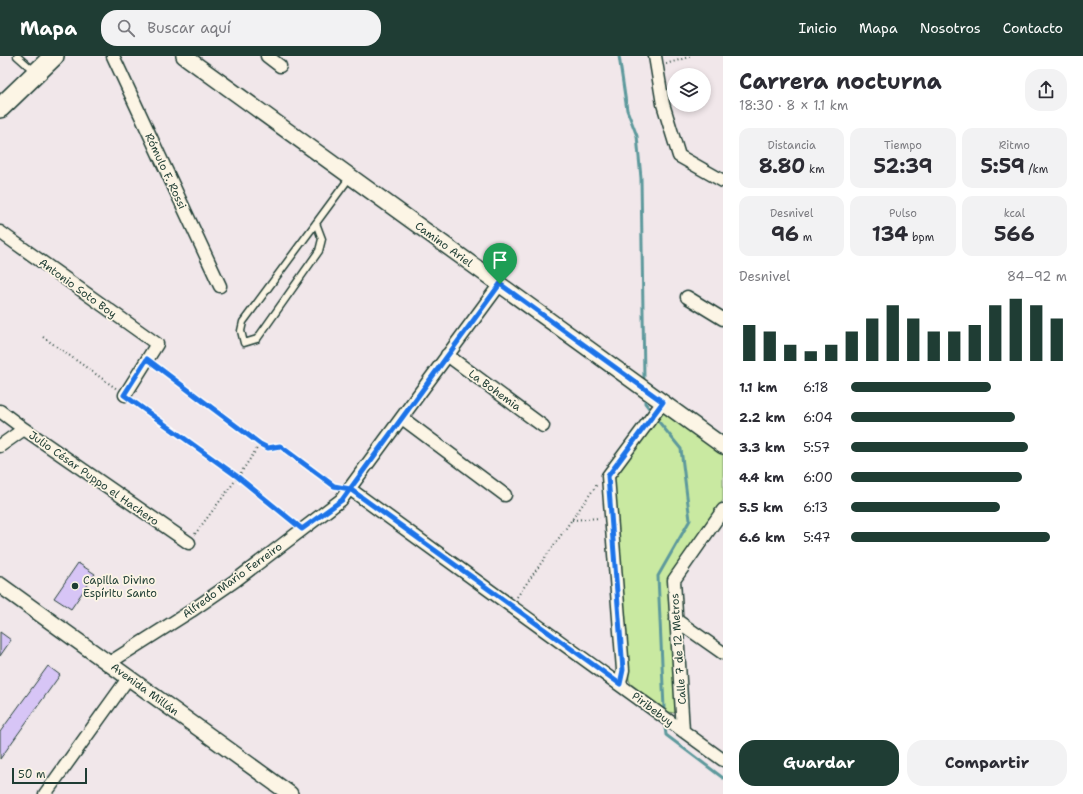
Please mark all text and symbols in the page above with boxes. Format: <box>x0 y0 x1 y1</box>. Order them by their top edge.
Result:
search box <box>101 10 381 46</box>
text: Mapa <box>20 16 77 41</box>
icon: search <box>115 17 137 39</box>
text: Buscar aquí <box>147 18 231 38</box>
text: Inicio <box>799 19 837 37</box>
text: Mapa <box>859 19 898 37</box>
text: Nosotros <box>920 19 981 37</box>
text: Contacto <box>1003 19 1063 37</box>
text: Carrera nocturna <box>739 67 942 96</box>
map controls <box>667 68 711 112</box>
button: layers <box>667 68 711 112</box>
button: share <box>1025 69 1067 111</box>
text: 18:30 · 8 × 1.1 km <box>739 97 848 114</box>
street label: Rómulo F. Rossi <box>141 131 190 212</box>
text: Distancia <box>767 138 816 153</box>
text: Tiempo <box>884 138 922 153</box>
text: Ritmo <box>999 138 1030 153</box>
text: 8.80 <box>759 153 805 179</box>
text: 52:39 <box>874 153 932 179</box>
text: 5:59 <box>980 153 1025 179</box>
text: km <box>805 162 825 177</box>
text: /km <box>1025 162 1048 177</box>
text: Desnivel <box>770 206 813 221</box>
text: Pulso <box>889 206 917 221</box>
text: kcal <box>1004 206 1025 221</box>
street label: Camino Ariel <box>412 218 476 271</box>
text: 96 <box>771 221 799 247</box>
text: 134 <box>872 221 908 247</box>
text: 566 <box>994 221 1035 247</box>
text: m <box>799 230 812 245</box>
text: bpm <box>908 230 934 245</box>
pin <box>483 243 517 284</box>
icon: arrive <box>489 249 511 271</box>
street label: Antonio Soto Boy <box>36 255 119 322</box>
text: Desnivel <box>739 268 790 285</box>
text: 84–92 m <box>1007 268 1067 285</box>
street label: La Bohemia <box>465 366 524 415</box>
text: 1.1 km <box>739 379 777 396</box>
text: 6:18 <box>803 379 829 396</box>
text: 2.2 km <box>739 409 785 426</box>
text: 6:04 <box>803 409 833 426</box>
street label: Julio César Puppo el Hachero <box>26 428 162 529</box>
text: 3.3 km <box>739 439 785 456</box>
text: 5:57 <box>803 439 830 456</box>
text: 4.4 km <box>739 469 784 486</box>
text: 6:00 <box>803 469 833 486</box>
text: 5.5 km <box>739 499 783 516</box>
text: 6:13 <box>803 499 828 516</box>
text: 6.6 km <box>739 529 785 546</box>
text: 5:47 <box>803 529 831 546</box>
street label: Alfredo Mario Ferreiro <box>179 539 285 622</box>
place label: Capilla Divino Espíritu Santo <box>83 573 157 601</box>
marker: Capilla Divino Espíritu Santo <box>70 581 80 591</box>
street label: Calle 7 de 12 Metros <box>667 593 690 705</box>
street label: Avenida Millán <box>108 660 182 719</box>
street label: Piribebuy <box>629 689 677 730</box>
button: Guardar <box>739 740 899 786</box>
button: Compartir <box>907 740 1067 786</box>
scale bar <box>12 766 87 785</box>
text: 50 m <box>18 767 46 782</box>

